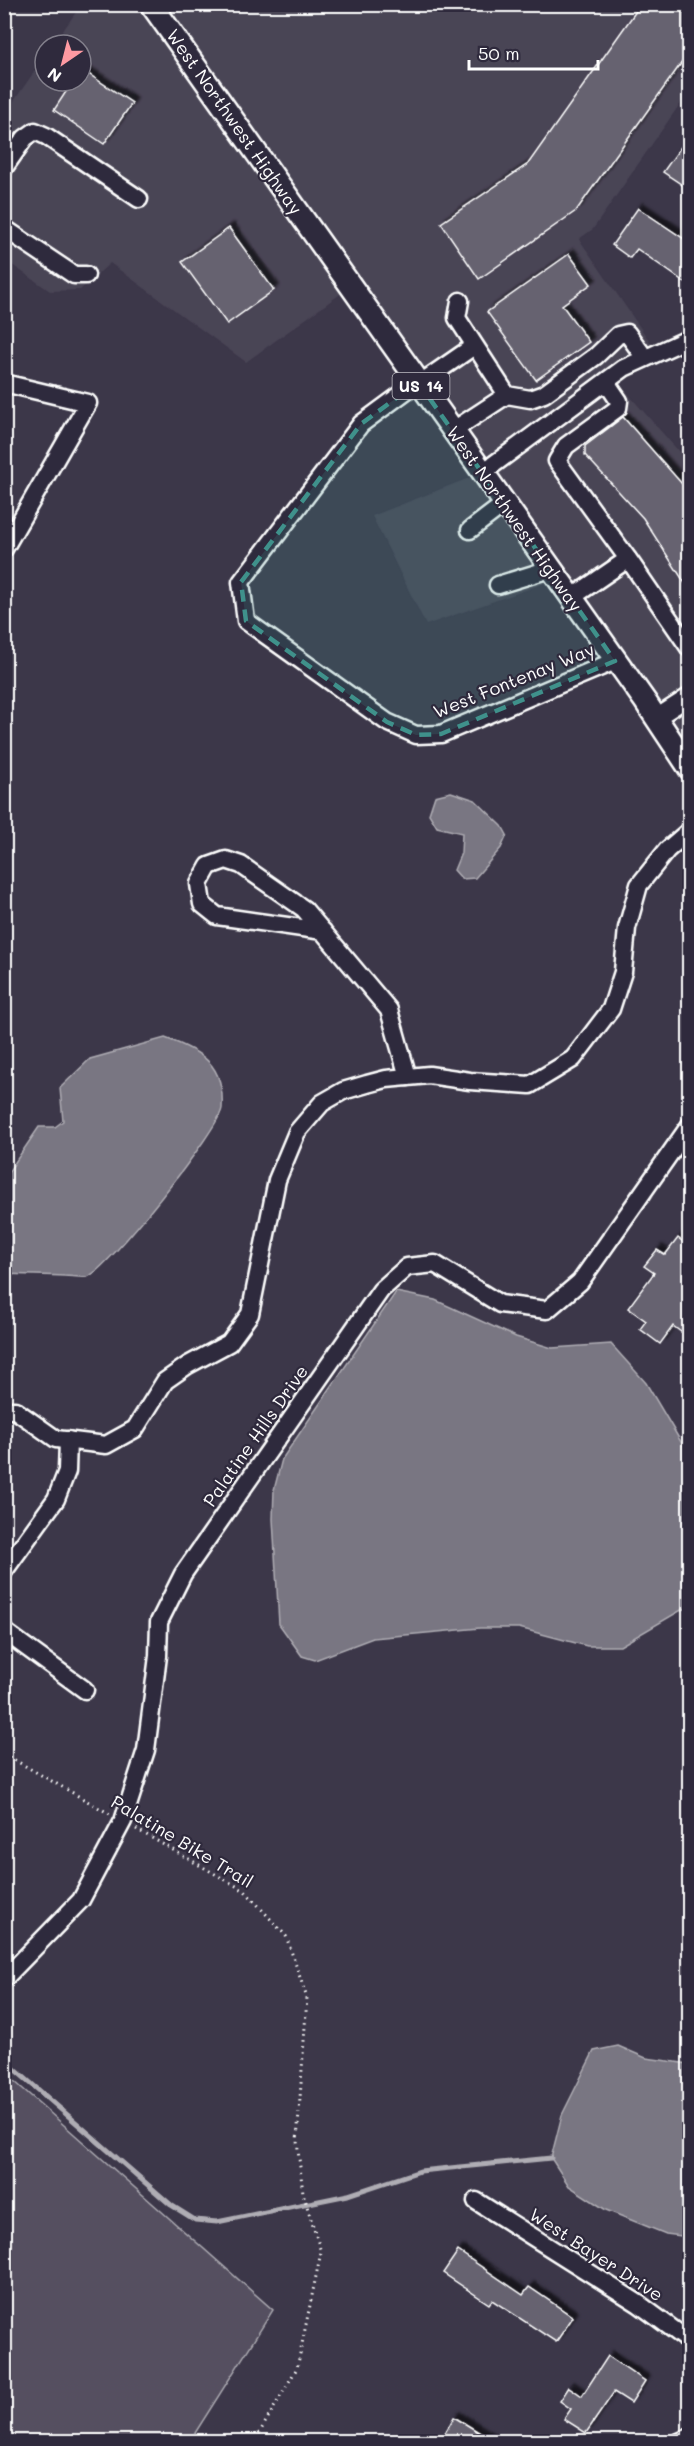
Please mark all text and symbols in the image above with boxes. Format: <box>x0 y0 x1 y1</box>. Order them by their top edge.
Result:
street label: West Northwest Highway <box>161 24 308 219</box>
north arrow <box>33 33 93 93</box>
scale bar <box>469 33 598 71</box>
text: 50 m <box>478 41 520 65</box>
text: N <box>43 64 65 88</box>
road number: US 14 <box>392 373 450 399</box>
street label: West Northwest Highway <box>441 421 588 616</box>
street label: West Fontenay Way <box>429 637 598 723</box>
street label: Palatine Hills Drive <box>197 1360 313 1511</box>
street label: Palatine Bike Trail <box>107 1789 258 1893</box>
street label: West Bayer Drive <box>525 2202 668 2306</box>

